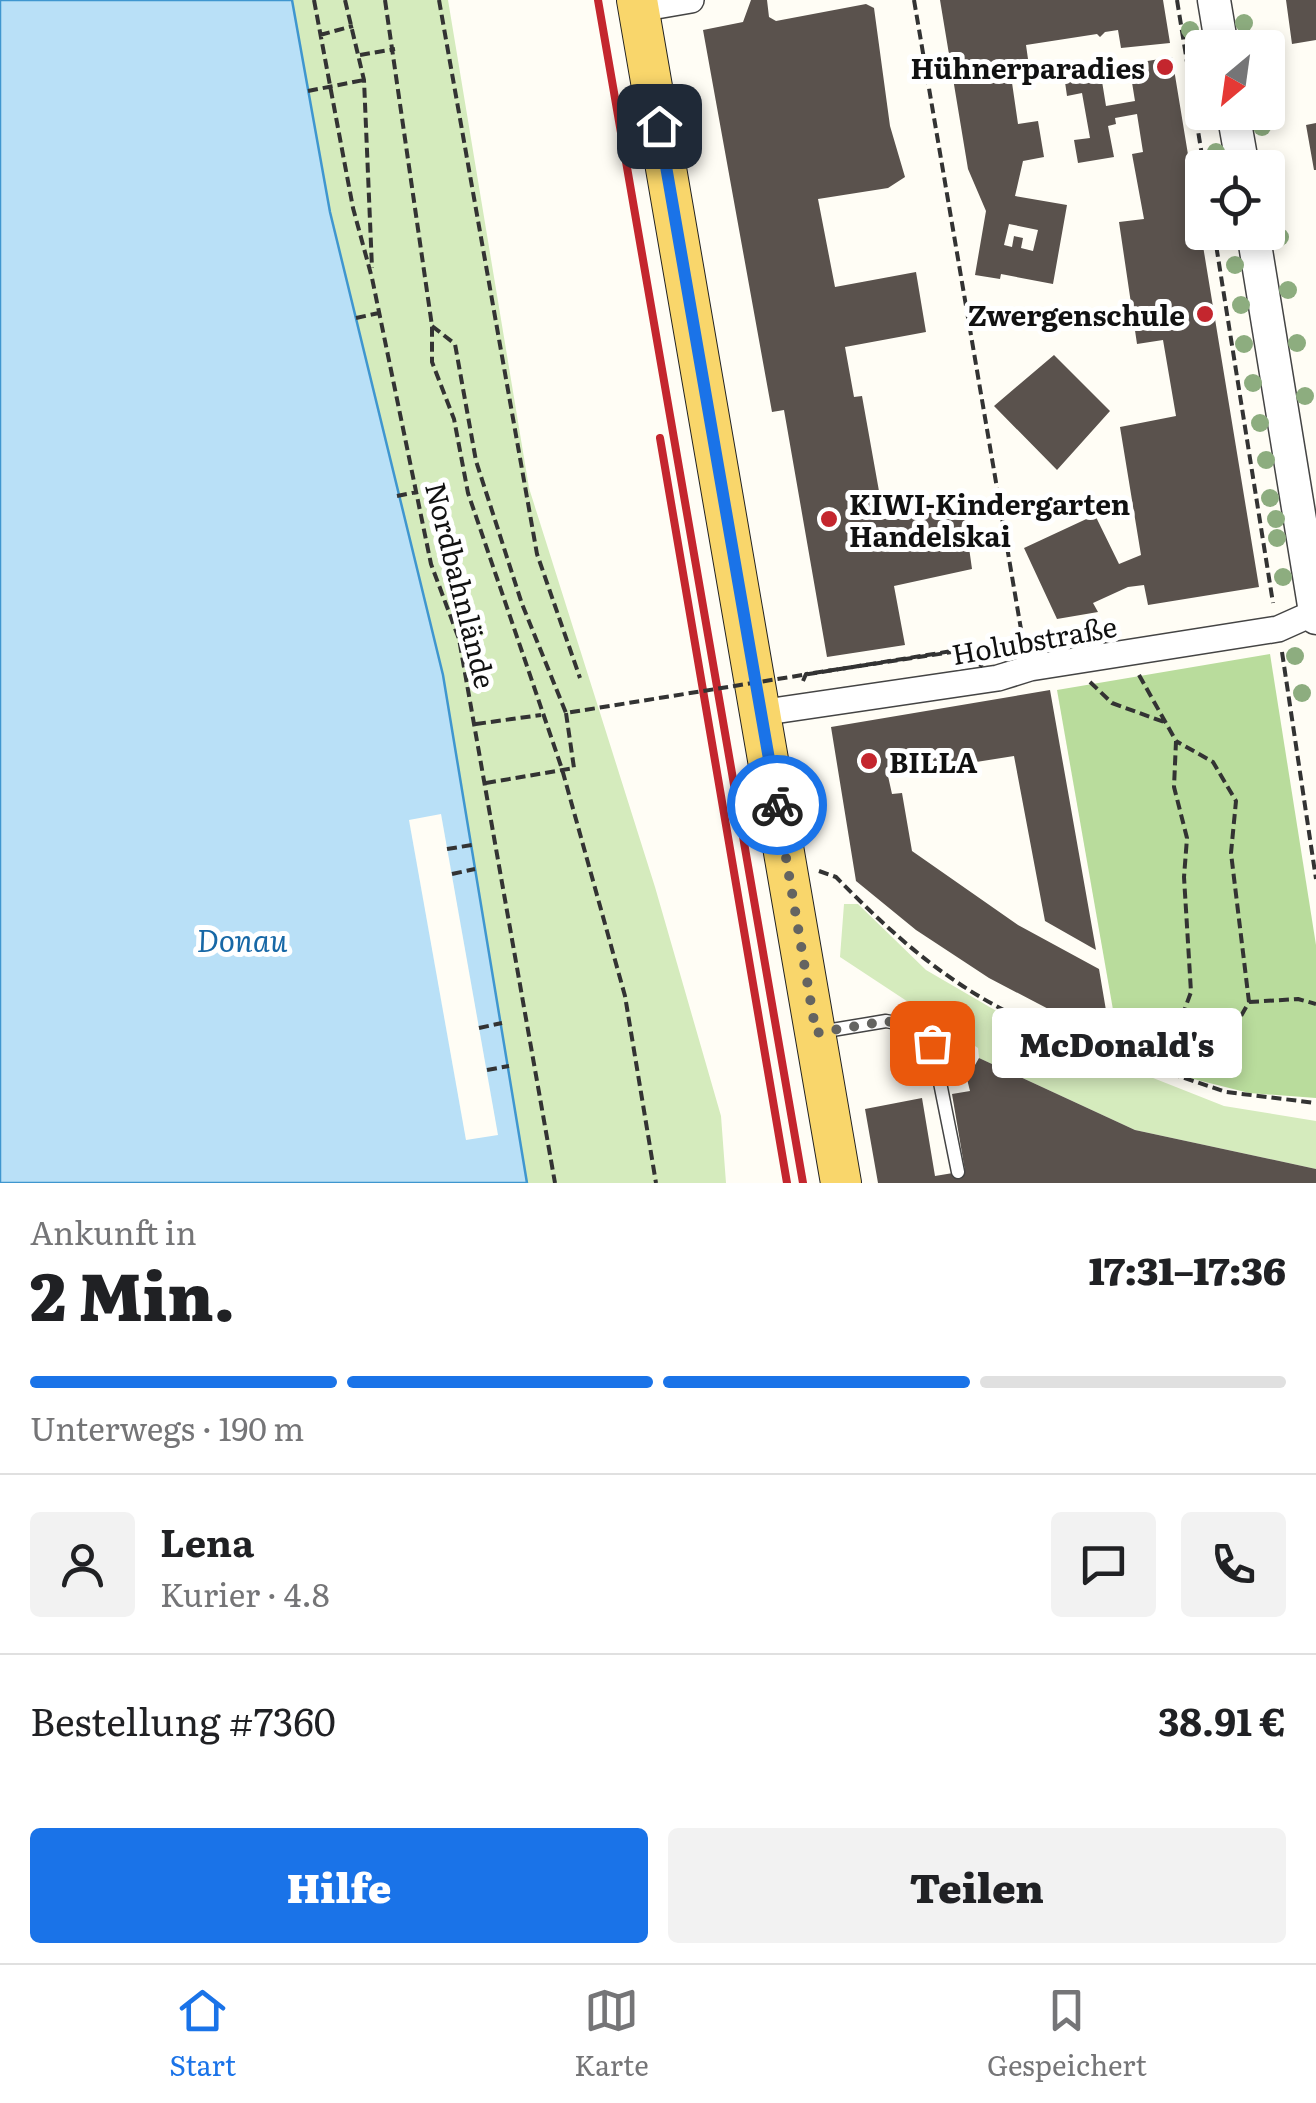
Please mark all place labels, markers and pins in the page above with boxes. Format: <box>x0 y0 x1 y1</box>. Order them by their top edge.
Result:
place label: Hühnerparadies <box>910 46 1145 88</box>
marker: Hühnerparadies <box>1154 56 1176 78</box>
pin <box>617 84 702 169</box>
place label: Zwergenschule <box>968 293 1185 335</box>
marker: Zwergenschule <box>1194 303 1216 325</box>
place label: KIWI-Kindergarten Handelskai <box>849 482 1130 556</box>
marker: KIWI-Kindergarten Handelskai <box>818 508 840 530</box>
place label: BILLA <box>889 740 978 782</box>
marker: BILLA <box>858 750 880 772</box>
pin <box>890 1001 975 1086</box>
callout: McDonald's <box>992 1008 1242 1078</box>

